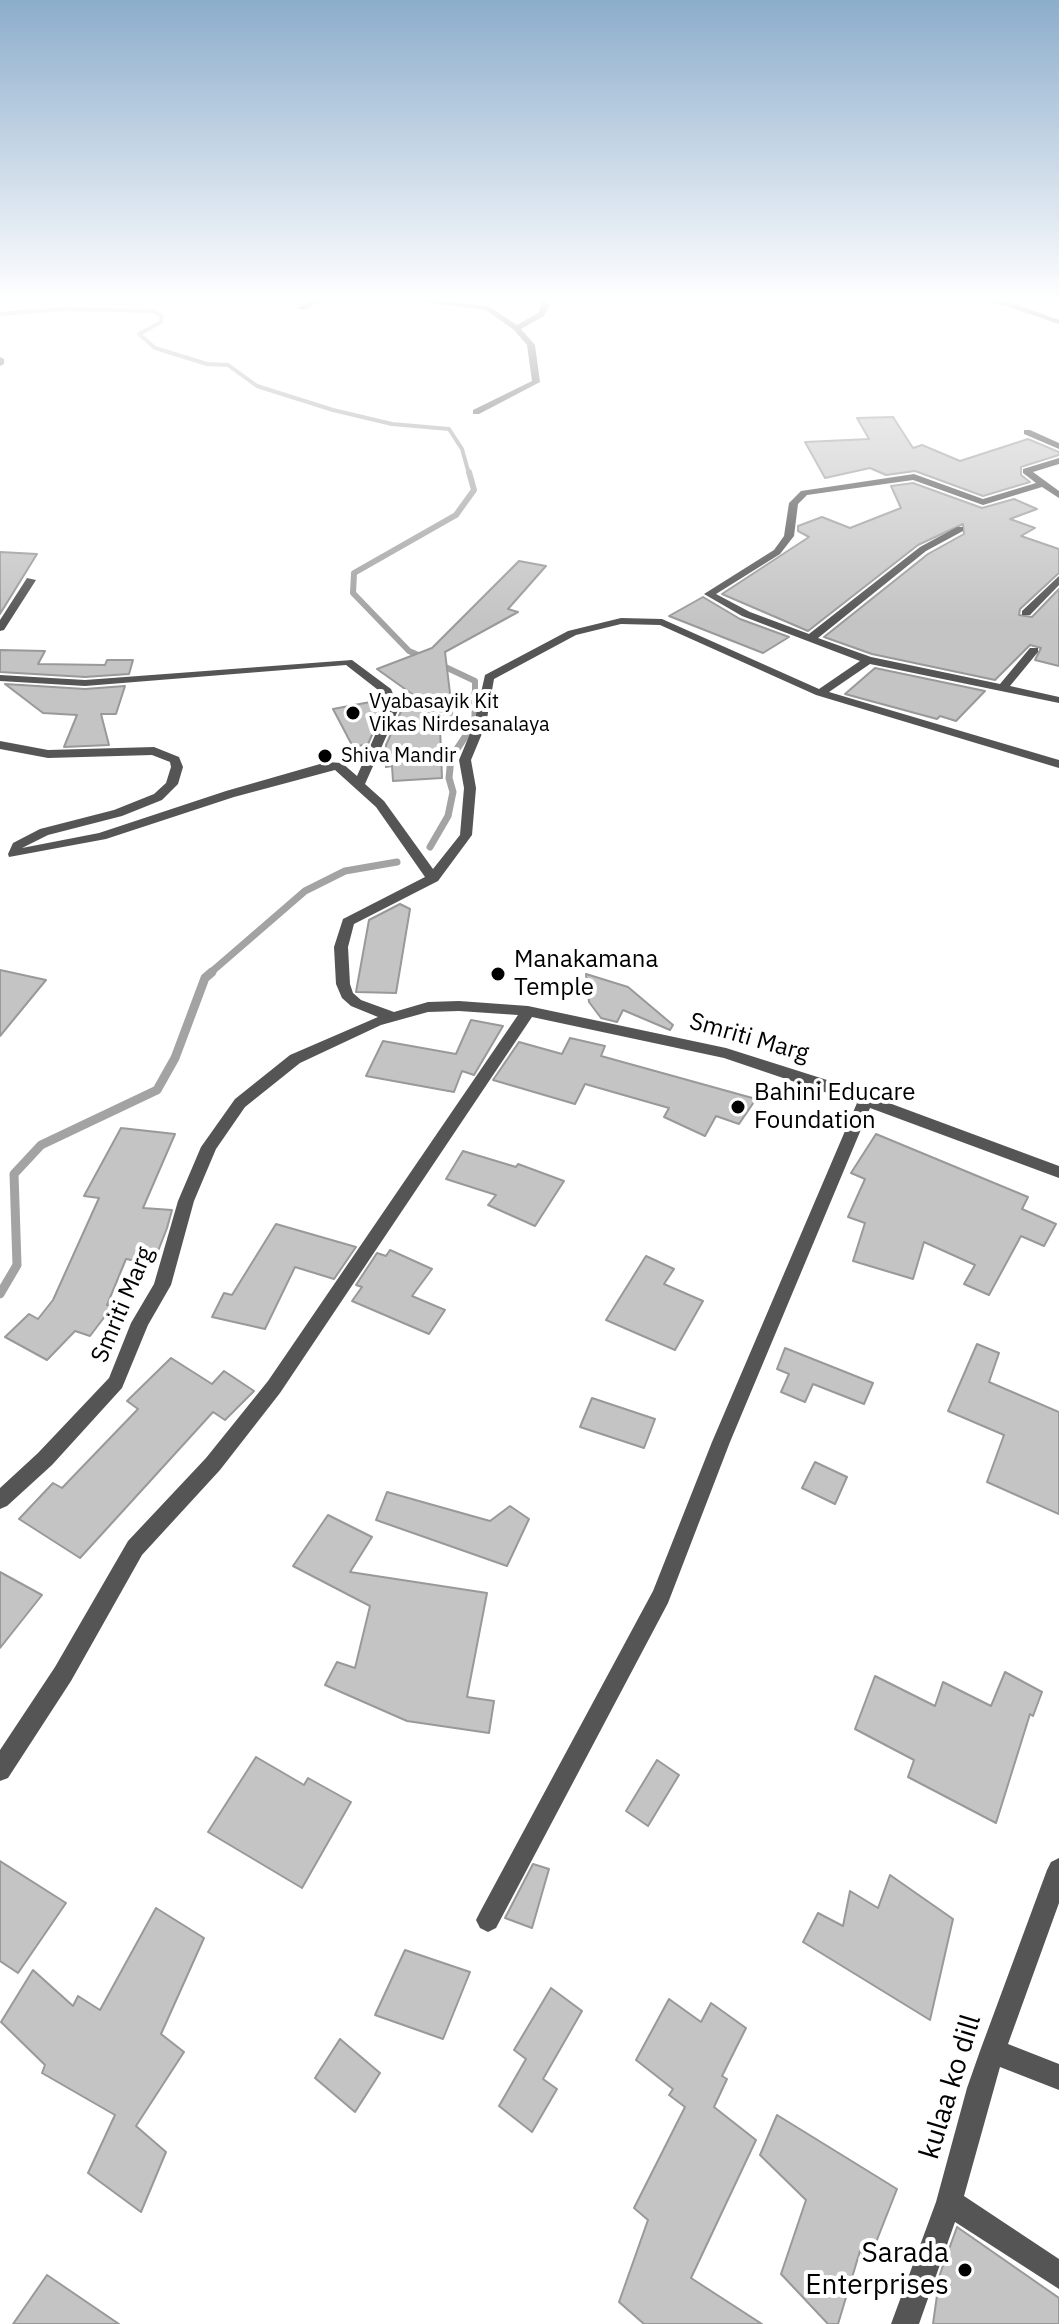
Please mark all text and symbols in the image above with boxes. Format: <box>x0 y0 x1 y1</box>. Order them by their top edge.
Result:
place label: Vyabasayik Kit Vikas Nirdesanalaya <box>369 690 550 737</box>
marker: Vyabasayik Kit Vikas Nirdesanalaya <box>344 704 362 722</box>
place label: Shiva Mandir <box>341 744 456 768</box>
marker: Shiva Mandir <box>316 747 334 765</box>
place label: Manakamana Temple <box>514 946 658 1002</box>
marker: Manakamana Temple <box>489 965 507 983</box>
street label: Smriti Marg <box>686 1007 812 1069</box>
place label: Bahini Educare Foundation <box>754 1079 915 1135</box>
marker: Bahini Educare Foundation <box>729 1098 747 1116</box>
street label: Smriti Marg <box>86 1243 160 1367</box>
street label: kulaa ko dill <box>913 2011 989 2163</box>
place label: Sarada Enterprises <box>805 2237 949 2303</box>
marker: Sarada Enterprises <box>956 2261 974 2279</box>

